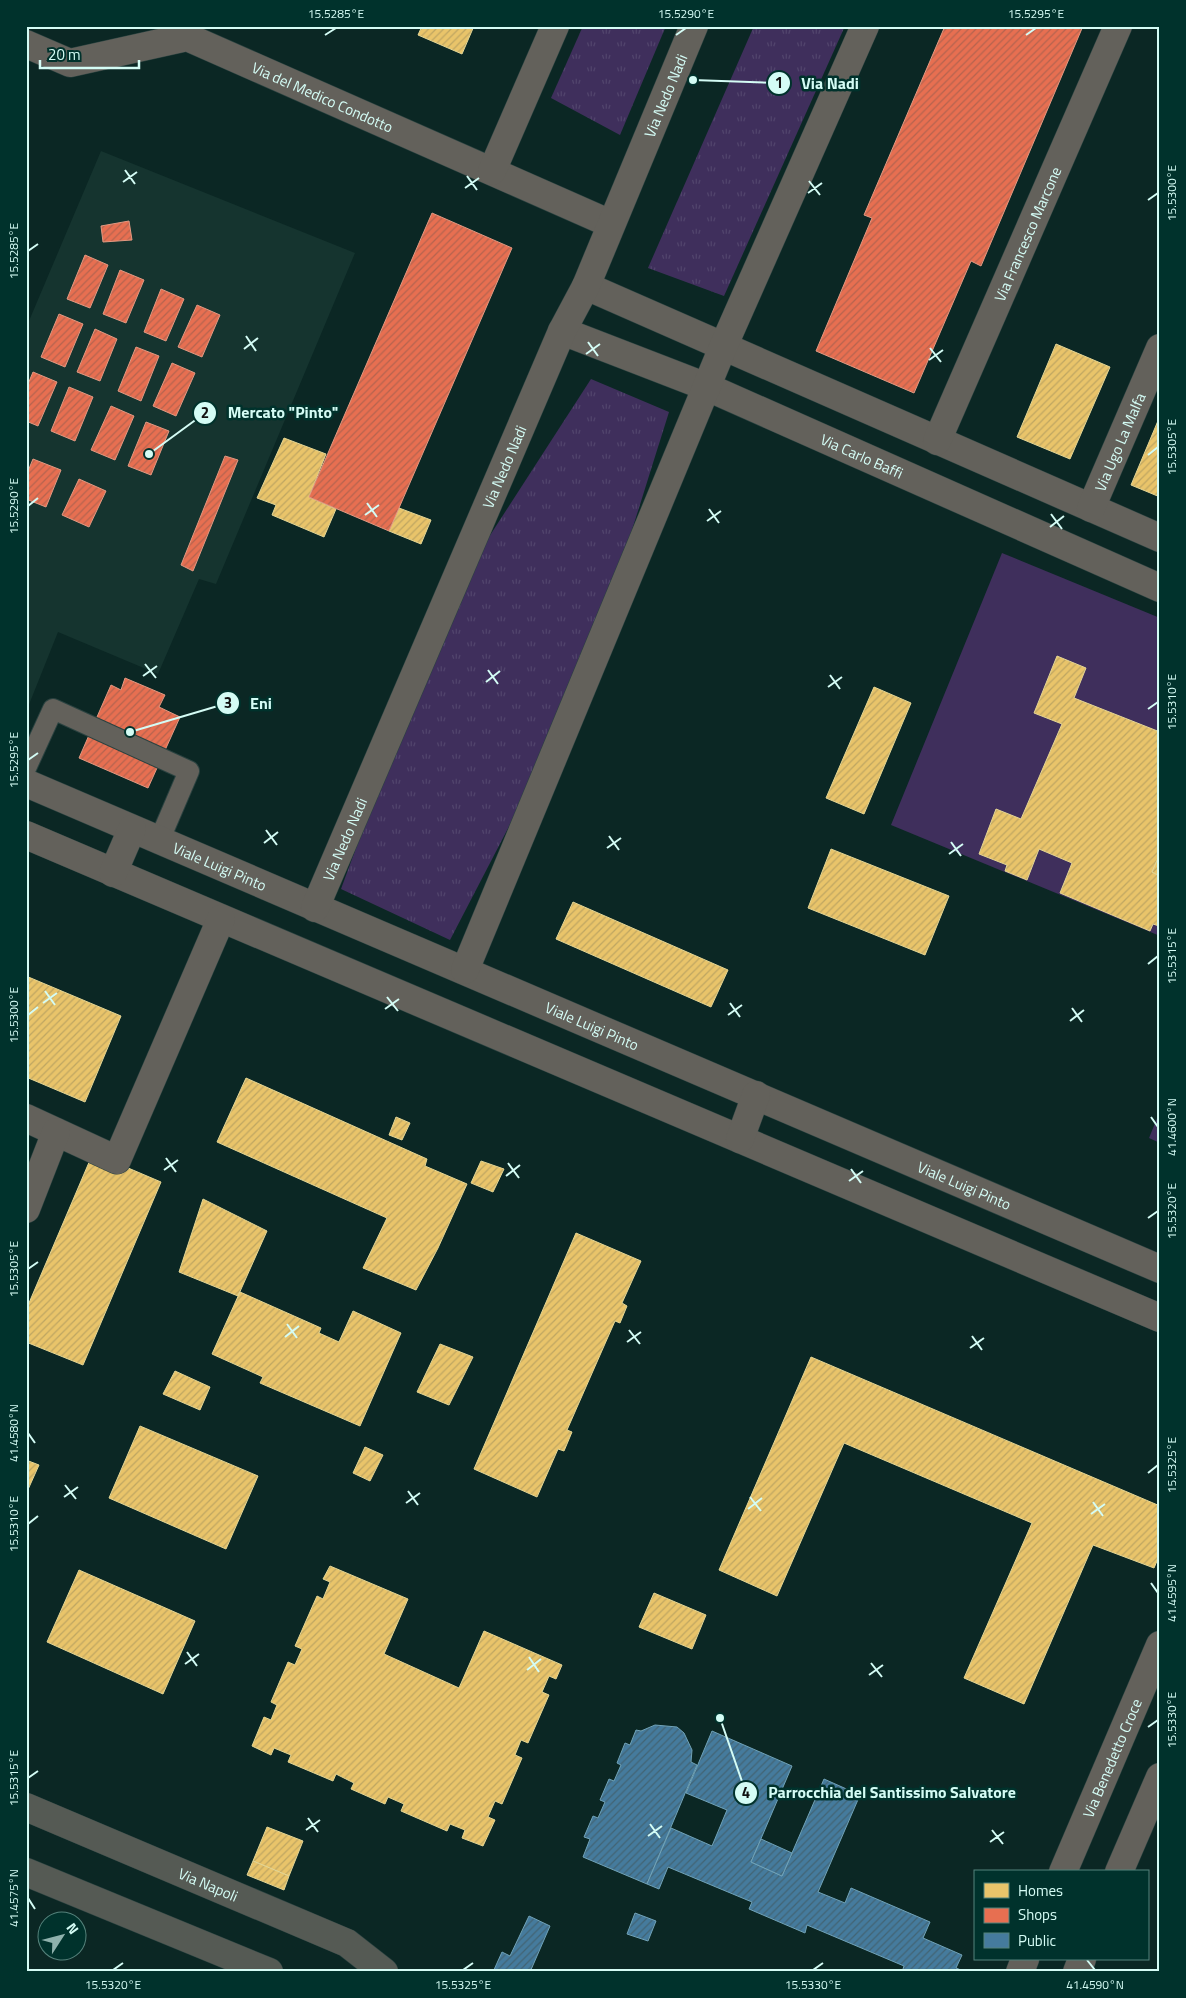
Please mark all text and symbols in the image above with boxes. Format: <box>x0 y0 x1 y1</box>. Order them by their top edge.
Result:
text: 15.5285°E <box>308 4 364 23</box>
text: 15.5290°E <box>658 4 714 23</box>
text: 15.5295°E <box>1008 4 1064 23</box>
scale bar <box>40 38 139 70</box>
text: 20 m <box>48 43 81 66</box>
street label: Via Nedo Nadi <box>638 50 693 141</box>
street label: Via del Medico Condotto <box>248 56 397 138</box>
callout: Via Nadi <box>766 68 869 99</box>
text: 1 <box>775 71 783 94</box>
text: Via Nadi <box>801 71 859 95</box>
street label: Via Francesco Marcone <box>988 163 1067 305</box>
text: 15.5300°E <box>1162 165 1181 221</box>
text: 15.5285°E <box>4 223 23 279</box>
street label: Via Ugo La Malfa <box>1088 388 1151 495</box>
callout: Mercato "Pinto" <box>193 397 349 428</box>
text: Mercato "Pinto" <box>228 400 338 424</box>
text: 2 <box>201 401 209 424</box>
text: 15.5305°E <box>1162 419 1181 475</box>
street label: Via Nedo Nadi <box>476 421 532 512</box>
street label: Via Carlo Baffi <box>817 427 907 484</box>
text: 15.5290°E <box>4 478 23 534</box>
text: 15.5310°E <box>1162 674 1181 730</box>
callout: Eni <box>215 688 282 719</box>
text: 3 <box>224 691 232 714</box>
text: Eni <box>250 691 272 715</box>
text: 15.5295°E <box>4 732 23 788</box>
street label: Via Nedo Nadi <box>317 794 373 884</box>
street label: Viale Luigi Pinto <box>169 836 271 896</box>
text: 15.5315°E <box>1162 928 1181 984</box>
text: 15.5300°E <box>4 987 23 1043</box>
street label: Viale Luigi Pinto <box>542 995 643 1056</box>
text: 41.4600°N <box>1162 1098 1181 1156</box>
street label: Viale Luigi Pinto <box>914 1155 1015 1215</box>
text: 15.5320°E <box>1162 1183 1181 1239</box>
text: 15.5305°E <box>4 1241 23 1297</box>
text: 41.4580°N <box>4 1404 23 1462</box>
text: 15.5325°E <box>1162 1437 1181 1493</box>
text: 15.5310°E <box>4 1496 23 1552</box>
text: 41.4595°N <box>1162 1564 1181 1622</box>
text: 15.5330°E <box>1162 1692 1181 1748</box>
street label: Via Benedetto Croce <box>1076 1695 1147 1821</box>
text: 15.5315°E <box>4 1750 23 1806</box>
callout: Parrocchia del Santissimo Salvatore <box>733 1777 1026 1808</box>
text: Parrocchia del Santissimo Salvatore <box>768 1780 1016 1804</box>
text: 4 <box>742 1781 750 1804</box>
street label: Via Napoli <box>175 1861 242 1907</box>
text: 41.4575°N <box>4 1869 23 1927</box>
legend <box>974 1870 1148 1960</box>
text: Homes <box>1018 1879 1063 1902</box>
text: Shops <box>1018 1903 1057 1926</box>
north arrow <box>38 1910 88 1960</box>
text: N <box>62 1918 84 1938</box>
text: Public <box>1018 1929 1056 1952</box>
text: 15.5320°E <box>85 1975 141 1994</box>
text: 15.5325°E <box>435 1975 491 1994</box>
text: 15.5330°E <box>785 1975 841 1994</box>
text: 41.4590°N <box>1066 1975 1124 1994</box>

